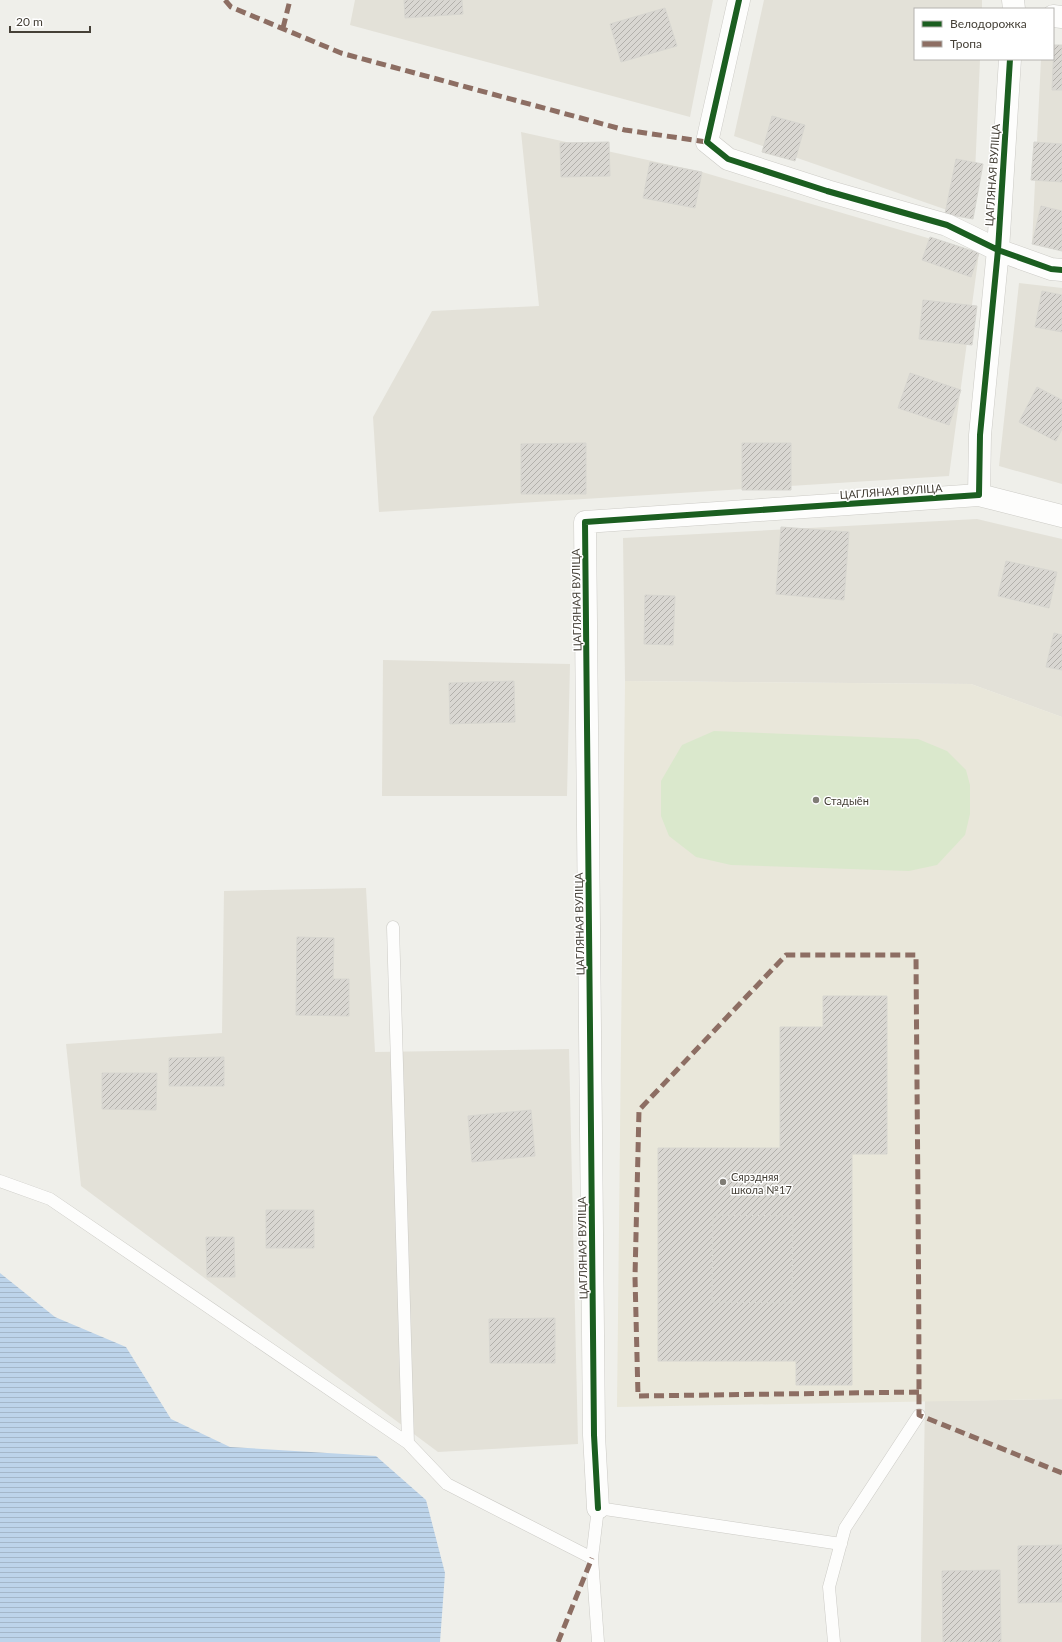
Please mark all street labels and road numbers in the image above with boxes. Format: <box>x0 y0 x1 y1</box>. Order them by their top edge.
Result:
street label: ЦАГЛЯНАЯ ВУЛІЦА <box>982 123 1002 227</box>
street label: ЦАГЛЯНАЯ ВУЛІЦА <box>839 481 943 501</box>
street label: ЦАГЛЯНАЯ ВУЛІЦА <box>569 548 583 652</box>
street label: ЦАГЛЯНАЯ ВУЛІЦА <box>572 872 586 976</box>
street label: ЦАГЛЯНАЯ ВУЛІЦА <box>575 1196 589 1300</box>

